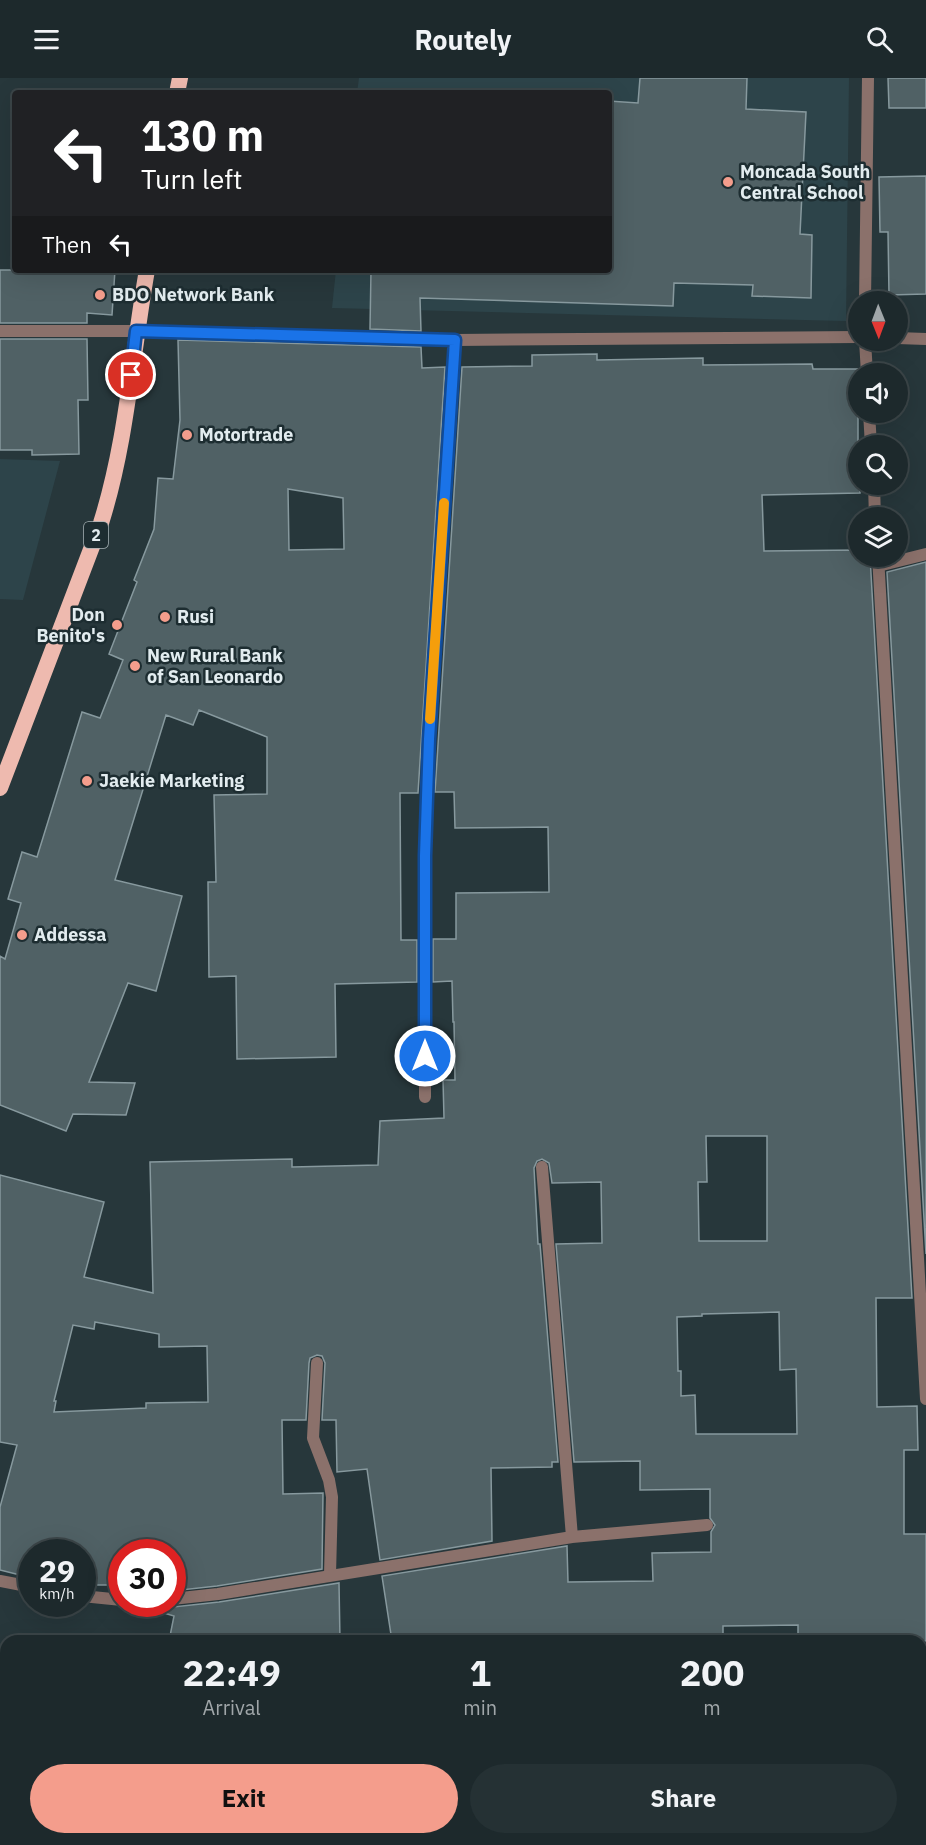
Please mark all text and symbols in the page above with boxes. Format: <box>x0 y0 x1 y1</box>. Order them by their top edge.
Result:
text: Routely <box>415 22 511 57</box>
icon: menu <box>30 23 63 56</box>
icon: search <box>863 23 896 56</box>
text: 130 m <box>141 108 264 163</box>
icon: left <box>42 114 120 192</box>
place label: Moncada South Central School <box>740 160 870 204</box>
text: Turn left <box>141 161 242 196</box>
marker: Moncada South Central School <box>721 175 735 189</box>
icon: left <box>104 228 137 261</box>
text: Then <box>42 230 92 259</box>
place label: BDO Network Bank <box>112 283 275 306</box>
marker: BDO Network Bank <box>93 288 107 302</box>
north arrow <box>848 291 908 351</box>
map controls <box>848 291 908 567</box>
pin <box>105 349 156 400</box>
icon: arrive <box>114 358 147 391</box>
button: sound <box>848 363 908 423</box>
place label: Motortrade <box>199 423 293 446</box>
marker: Motortrade <box>180 428 194 442</box>
button: search <box>848 435 908 495</box>
button: layers <box>848 507 908 567</box>
road number: 2 <box>84 522 108 548</box>
place label: Don Benito's <box>36 603 105 647</box>
place label: Rusi <box>177 605 214 628</box>
marker: Rusi <box>158 610 172 624</box>
marker: Don Benito's <box>110 618 124 632</box>
place label: New Rural Bank of San Leonardo <box>147 644 283 688</box>
marker: New Rural Bank of San Leonardo <box>128 659 142 673</box>
place label: Jaekie Marketing <box>99 769 244 792</box>
marker: Jaekie Marketing <box>80 774 94 788</box>
place label: Addessa <box>34 923 107 946</box>
marker: Addessa <box>15 928 29 942</box>
position arrow <box>393 1024 457 1088</box>
speed limit sign: 30 <box>108 1539 186 1617</box>
text: 29 <box>39 1551 75 1590</box>
text: km/h <box>39 1584 75 1603</box>
text: 22:49 <box>183 1649 281 1696</box>
text: 1 <box>469 1649 491 1696</box>
text: 200 <box>680 1649 744 1696</box>
text: Arrival <box>203 1694 261 1721</box>
text: min <box>463 1694 497 1721</box>
text: m <box>703 1694 721 1721</box>
button: Exit <box>30 1764 458 1833</box>
button: Share <box>470 1764 897 1833</box>

